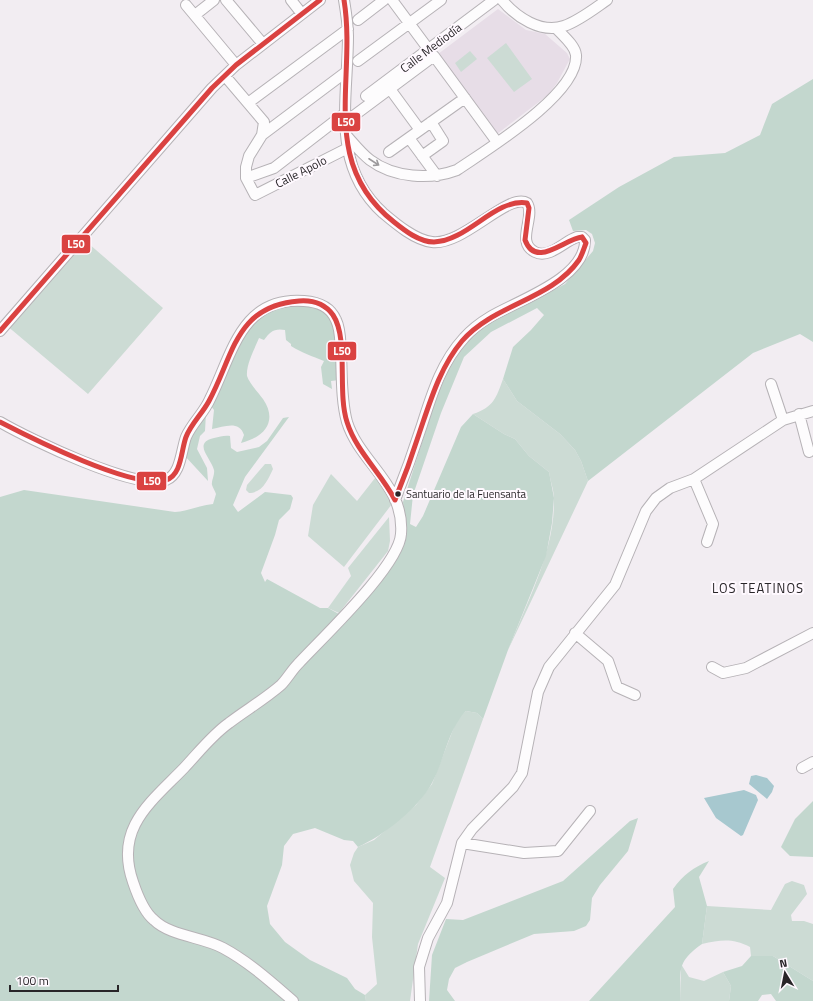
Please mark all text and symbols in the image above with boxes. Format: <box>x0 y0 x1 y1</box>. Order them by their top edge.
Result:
street label: Calle Mediodía <box>396 18 466 77</box>
line badge: L50 <box>331 112 361 132</box>
text: L50 <box>337 114 355 130</box>
street label: Calle Apolo <box>272 150 330 193</box>
one-way arrow <box>369 158 380 166</box>
line badge: L50 <box>61 234 91 254</box>
text: L50 <box>67 236 85 252</box>
line badge: L50 <box>327 341 357 361</box>
text: L50 <box>333 343 351 359</box>
line badge: L50 <box>136 471 167 491</box>
text: L50 <box>143 473 161 489</box>
place label: Santuario de la Fuensanta <box>406 486 527 502</box>
marker: Santuario de la Fuensanta <box>393 489 403 499</box>
district label: LOS TEATINOS <box>712 578 804 598</box>
north arrow <box>765 953 805 993</box>
text: N <box>778 955 788 972</box>
scale bar <box>10 967 118 993</box>
text: 100 m <box>16 971 49 990</box>

